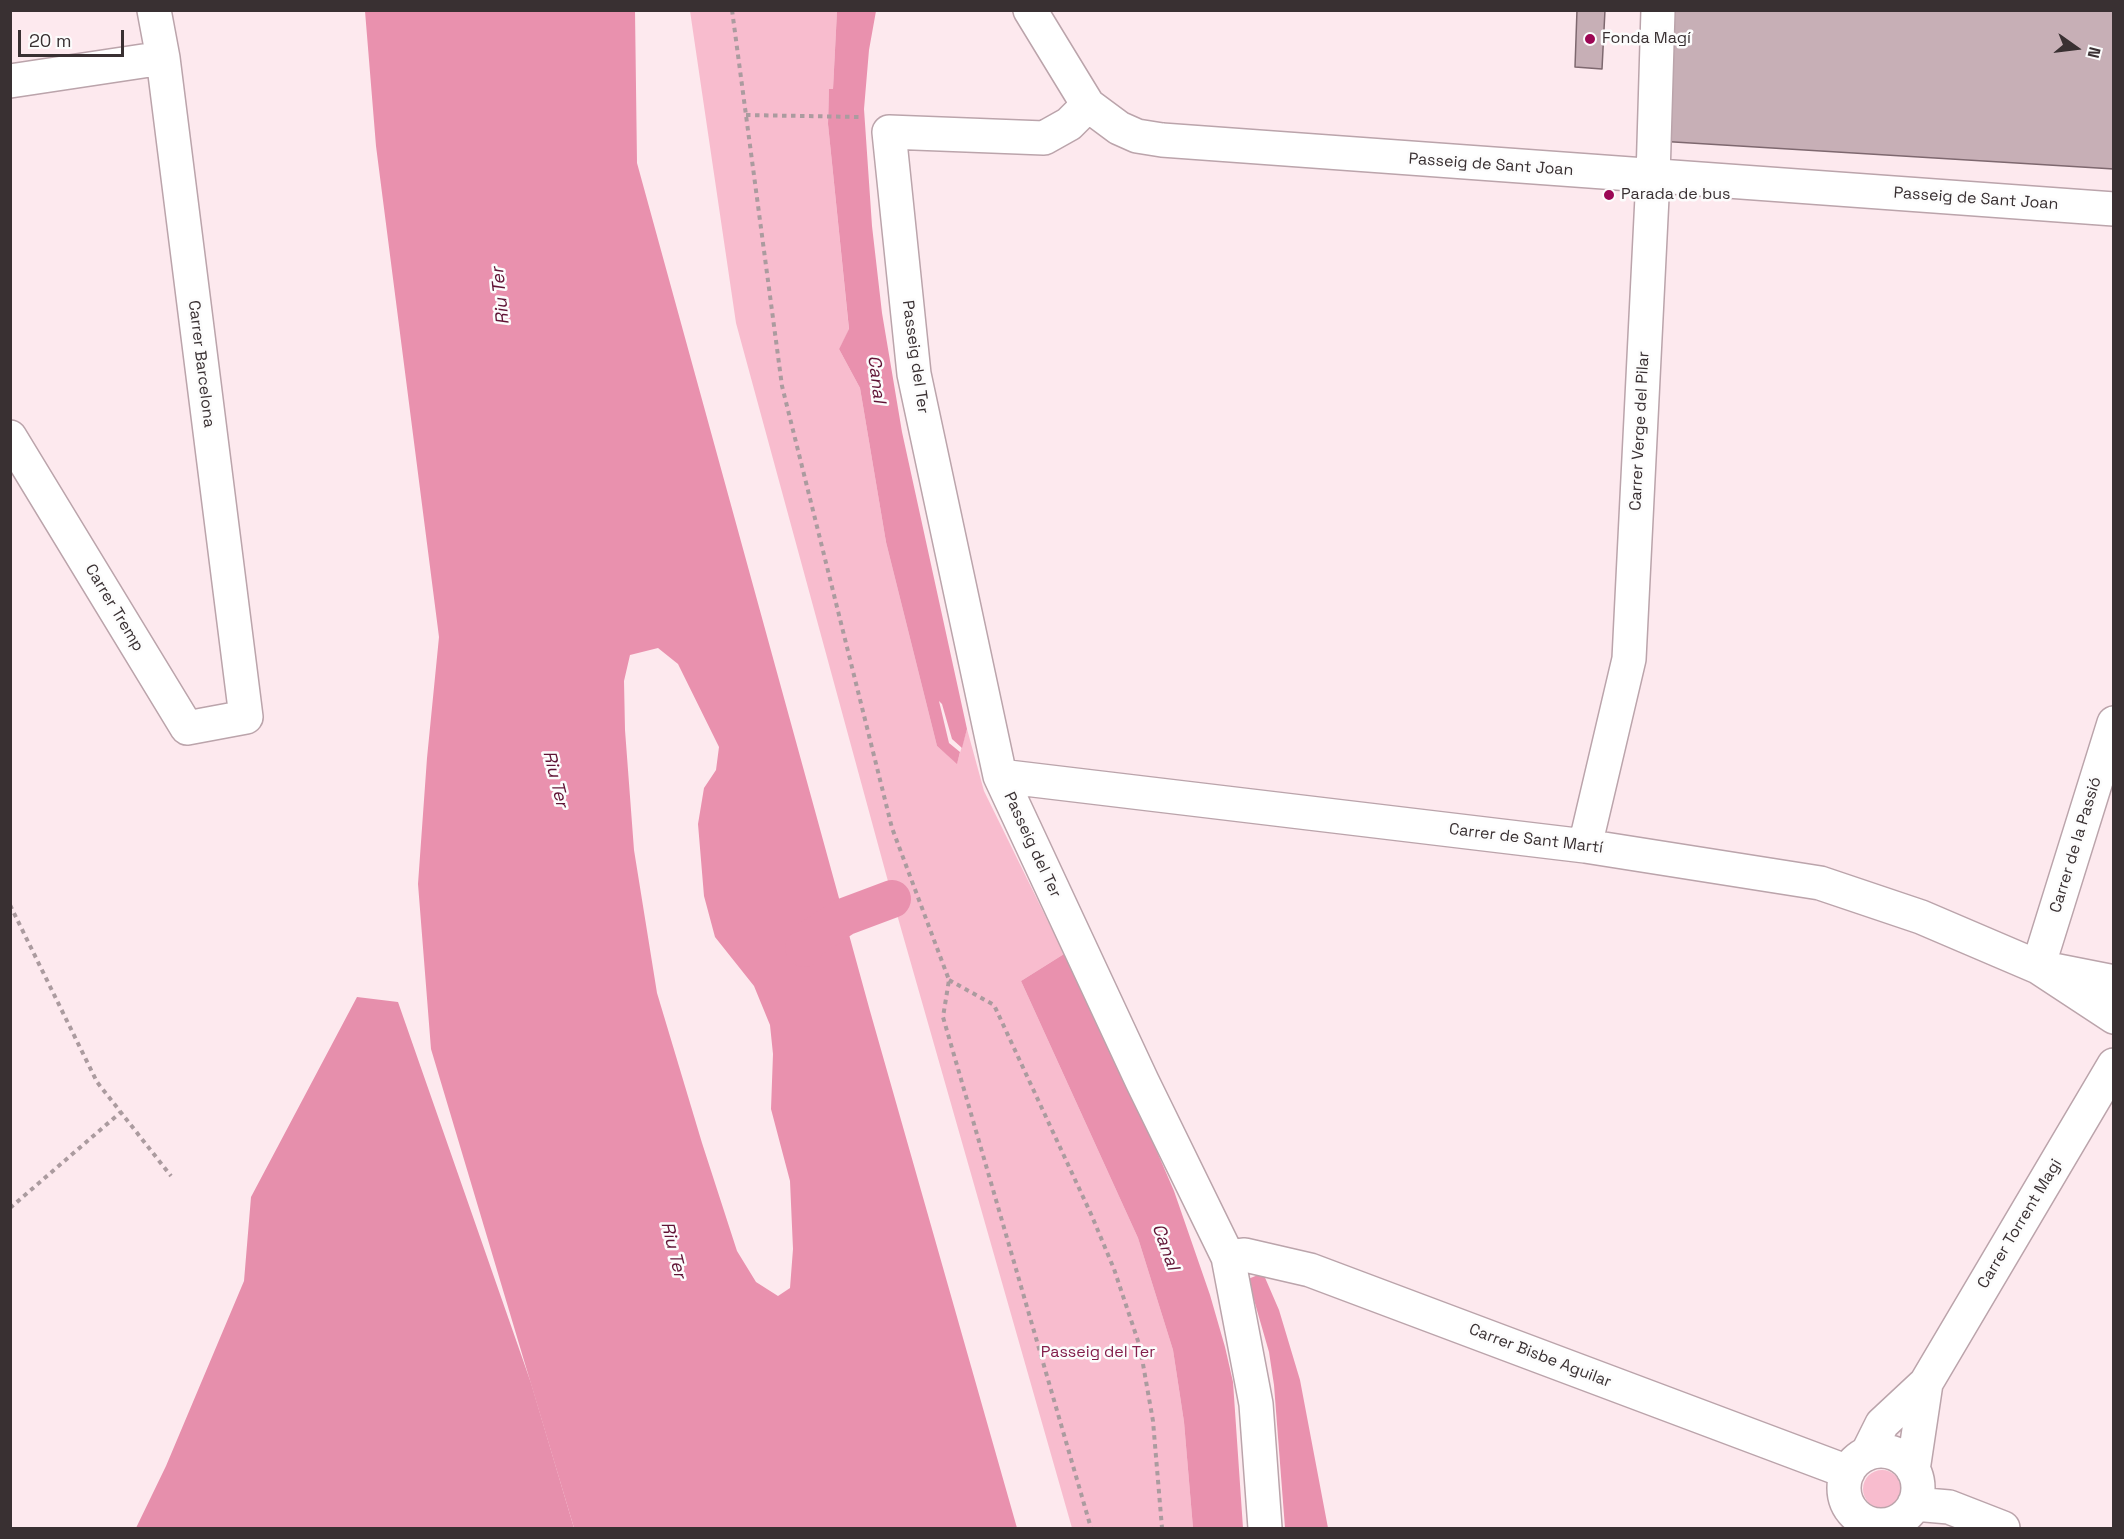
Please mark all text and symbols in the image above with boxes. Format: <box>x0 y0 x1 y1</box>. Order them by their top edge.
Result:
scale bar <box>21 18 128 56</box>
north arrow <box>2046 18 2106 78</box>
text: 20 m <box>29 29 72 52</box>
place label: Fonda Magí <box>1602 29 1691 49</box>
marker: Fonda Magí <box>1583 32 1597 46</box>
text: N <box>2082 45 2105 60</box>
street label: Passeig de Sant Joan <box>1408 150 1574 180</box>
street label: Passeig de Sant Joan <box>1893 184 2059 214</box>
place label: Parada de bus <box>1621 185 1730 205</box>
marker: Parada de bus <box>1602 188 1616 202</box>
water label: Riu Ter <box>487 266 515 326</box>
street label: Carrer Barcelona <box>184 299 218 429</box>
street label: Passeig del Ter <box>898 299 932 415</box>
street label: Carrer Verge del Pilar <box>1626 351 1654 511</box>
water label: Canal <box>862 354 890 404</box>
street label: Carrer Tremp <box>80 561 148 655</box>
water label: Riu Ter <box>538 748 572 810</box>
street label: Carrer de la Passió <box>2046 775 2106 915</box>
street label: Passeig del Ter <box>999 789 1065 901</box>
street label: Carrer de Sant Martí <box>1448 820 1604 858</box>
street label: Carrer Torrent Magi <box>1974 1156 2066 1292</box>
water label: Riu Ter <box>656 1219 690 1281</box>
water label: Canal <box>1147 1221 1183 1273</box>
street label: Carrer Bisbe Aguilar <box>1466 1320 1614 1392</box>
park label: Passeig del Ter <box>1041 1343 1155 1363</box>

